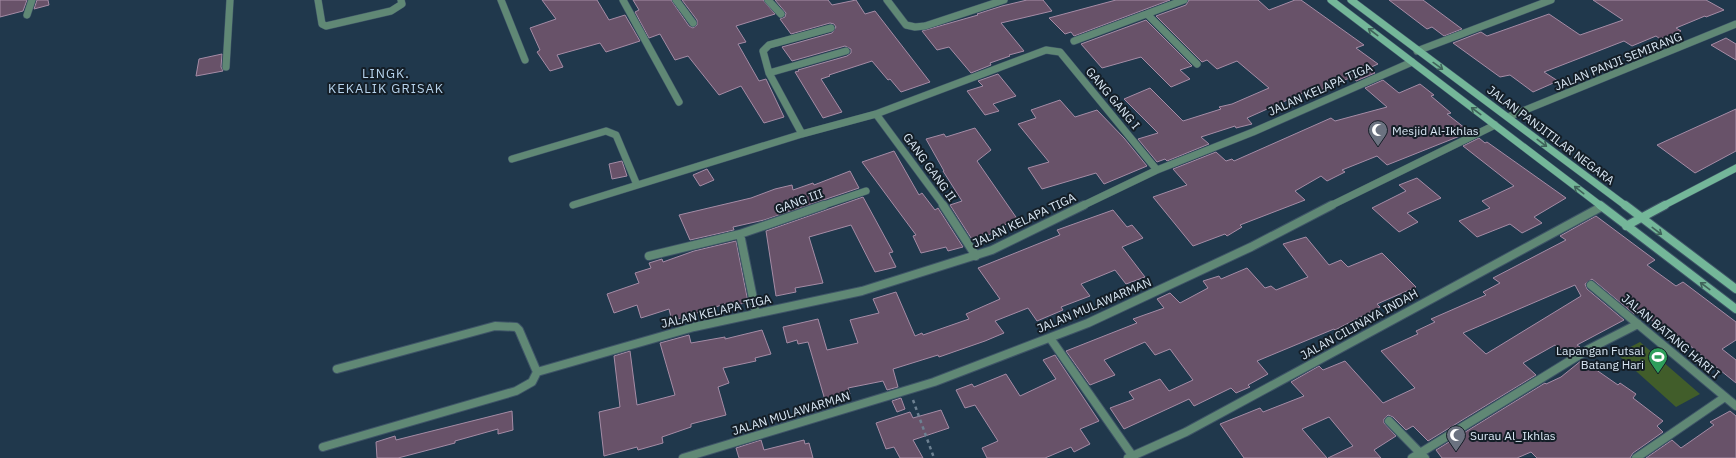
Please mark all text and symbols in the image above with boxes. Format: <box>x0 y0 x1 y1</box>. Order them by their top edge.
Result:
one-way arrow <box>1367 28 1378 36</box>
street label: JALAN PANJI SEMIRANG <box>1552 29 1684 93</box>
street label: JALAN KELAPA TIGA <box>1266 59 1375 119</box>
one-way arrow <box>1432 62 1443 71</box>
street label: GANG GANG I <box>1083 64 1143 132</box>
district label: LINGK. KEKALIK GRISAK <box>328 65 444 97</box>
street label: JALAN PANJITILAR NEGARA <box>1484 82 1618 188</box>
one-way arrow <box>1471 107 1482 115</box>
mosque icon: Mesjid Al-Ikhlas <box>1367 119 1389 147</box>
place label: Mesjid Al-Ikhlas <box>1392 123 1479 138</box>
street label: GANG GANG II <box>900 130 960 204</box>
one-way arrow <box>1537 139 1548 148</box>
street label: GANG III <box>773 185 825 217</box>
one-way arrow <box>1573 186 1584 194</box>
street label: JALAN KELAPA TIGA <box>970 189 1078 251</box>
one-way arrow <box>1652 226 1663 235</box>
street label: JALAN MULAWARMAN <box>1035 274 1153 336</box>
one-way arrow <box>1699 281 1710 290</box>
street label: JALAN CILINAYA INDAH <box>1298 285 1420 363</box>
street label: JALAN KELAPA TIGA <box>660 291 773 331</box>
street label: JALAN BATANG HARI I <box>1619 291 1723 382</box>
place label: Lapangan Futsal Batang Hari <box>1556 343 1644 372</box>
sports icon: Lapangan Futsal Batang Hari <box>1647 346 1669 374</box>
street label: JALAN MULAWARMAN <box>730 388 852 438</box>
mosque icon: Surau Al_Ikhlas <box>1445 424 1467 452</box>
place label: Surau Al_Ikhlas <box>1470 428 1556 443</box>

